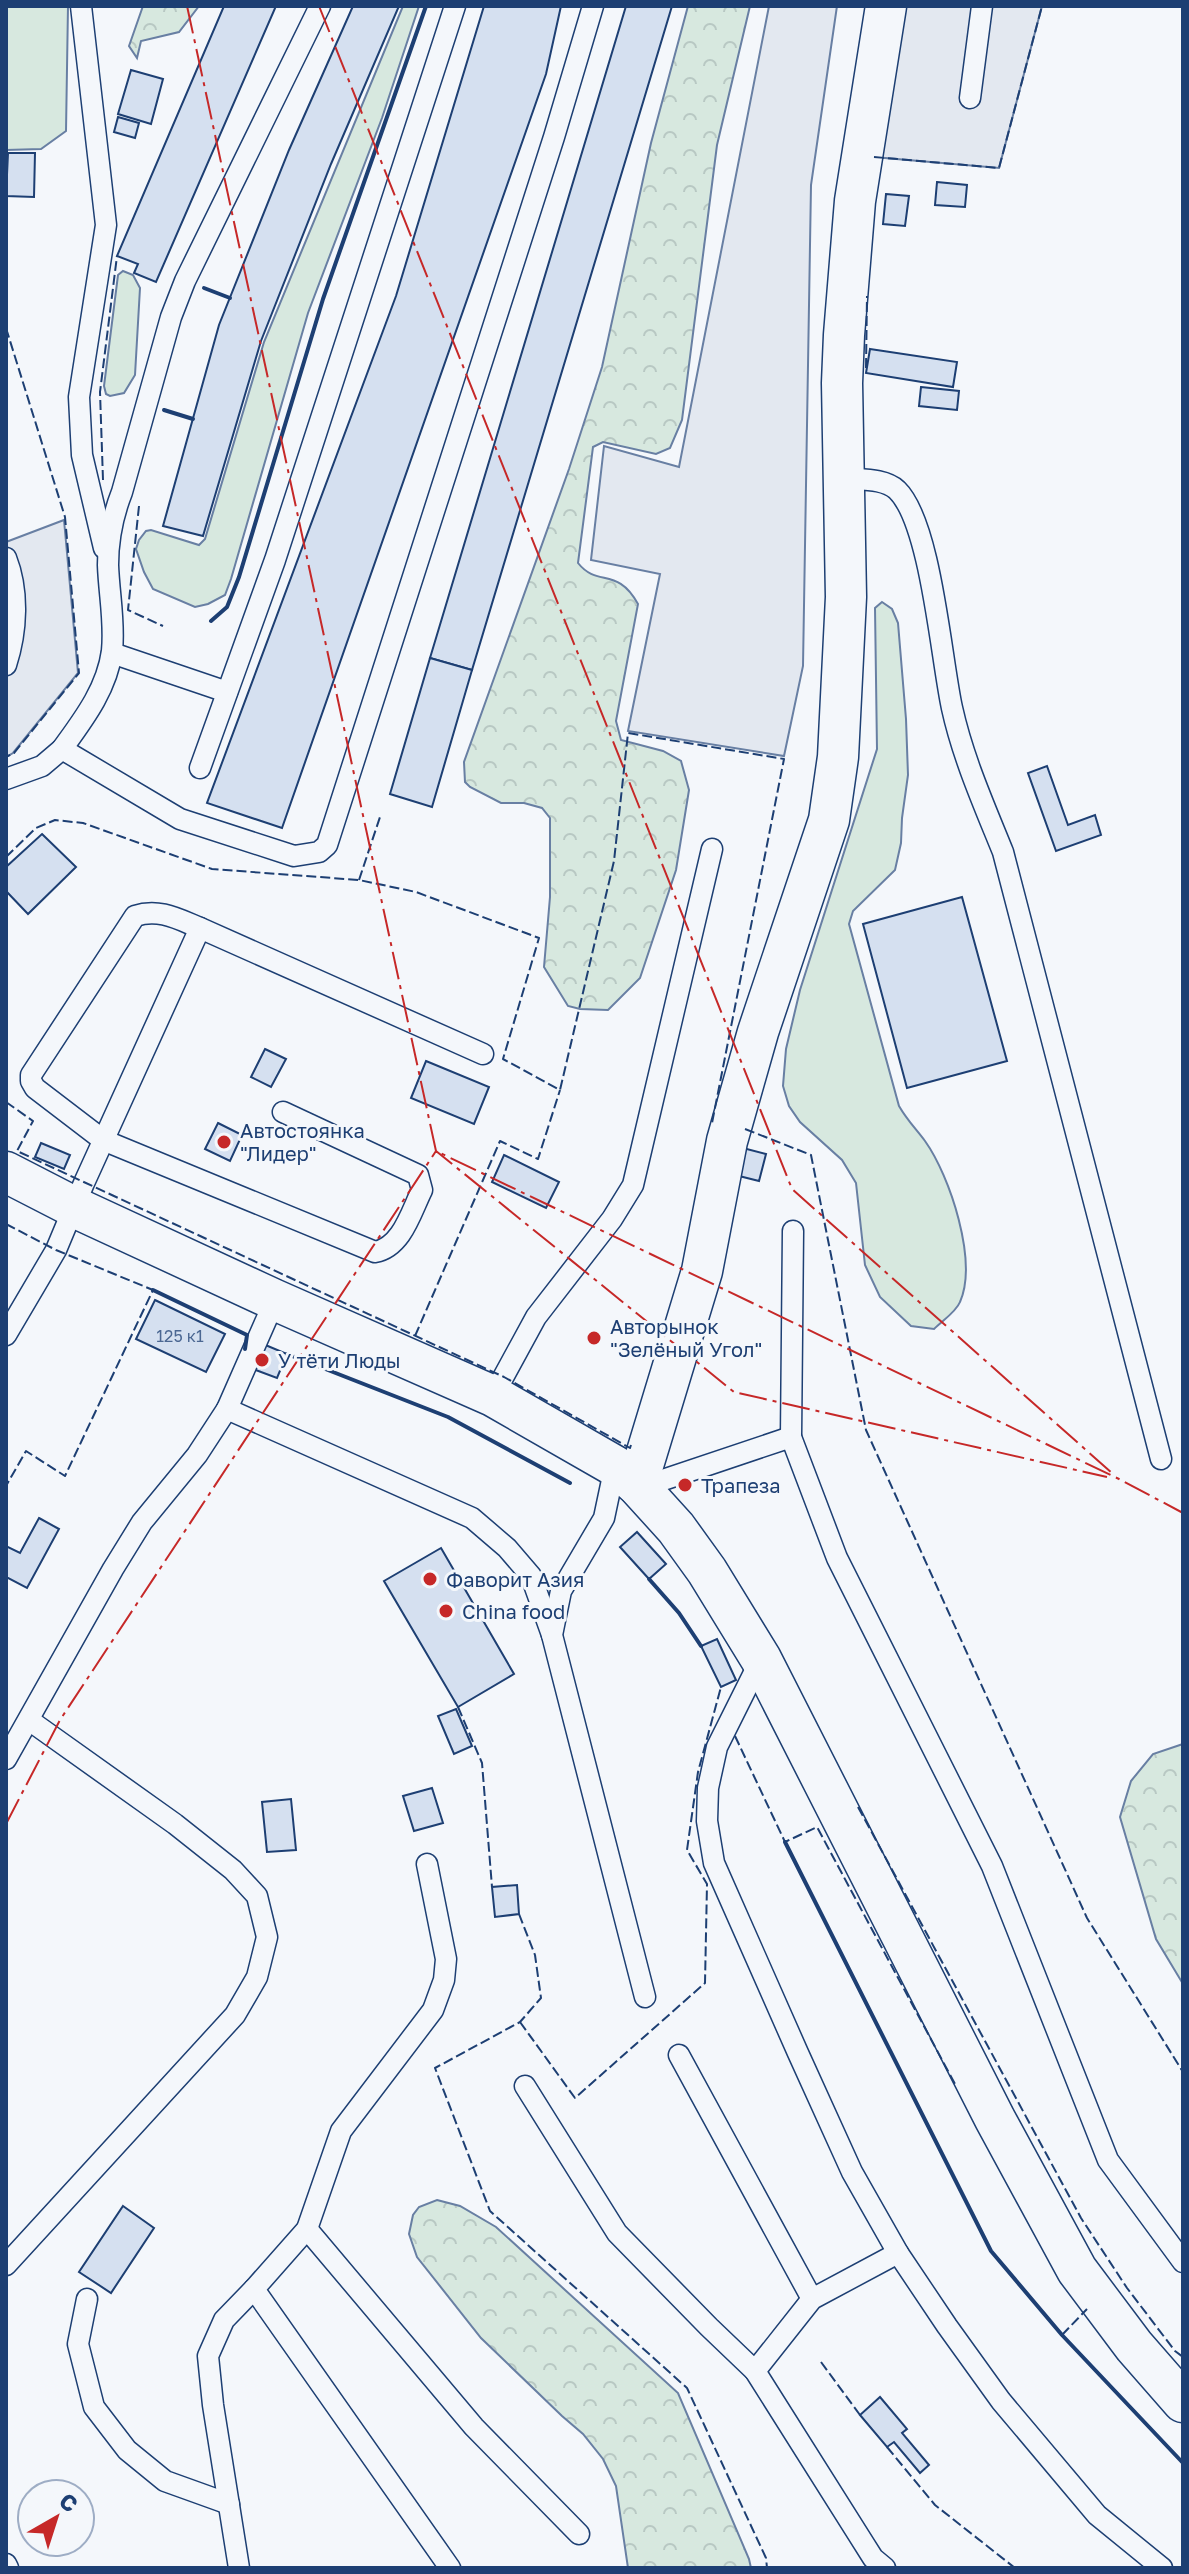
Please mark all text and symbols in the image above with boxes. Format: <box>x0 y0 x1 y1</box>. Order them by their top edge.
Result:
place label: Автостоянка "Лидер" <box>240 1118 365 1165</box>
marker: Автостоянка "Лидер" <box>215 1133 233 1151</box>
place label: Авторынок "Зелёный Угол" <box>610 1314 762 1361</box>
house number: 125 к1 <box>156 1326 204 1346</box>
marker: Авторынок "Зелёный Угол" <box>585 1329 603 1347</box>
place label: У тёти Люды <box>278 1348 401 1372</box>
marker: У тёти Люды <box>253 1351 271 1369</box>
place label: Трапеза <box>701 1473 781 1497</box>
marker: Трапеза <box>676 1476 694 1494</box>
place label: Фаворит Азия <box>446 1567 584 1591</box>
marker: Фаворит Азия <box>421 1570 439 1588</box>
place label: China food <box>462 1599 565 1623</box>
marker: China food <box>437 1602 455 1620</box>
north arrow <box>16 2478 96 2558</box>
text: С <box>54 2487 83 2517</box>

